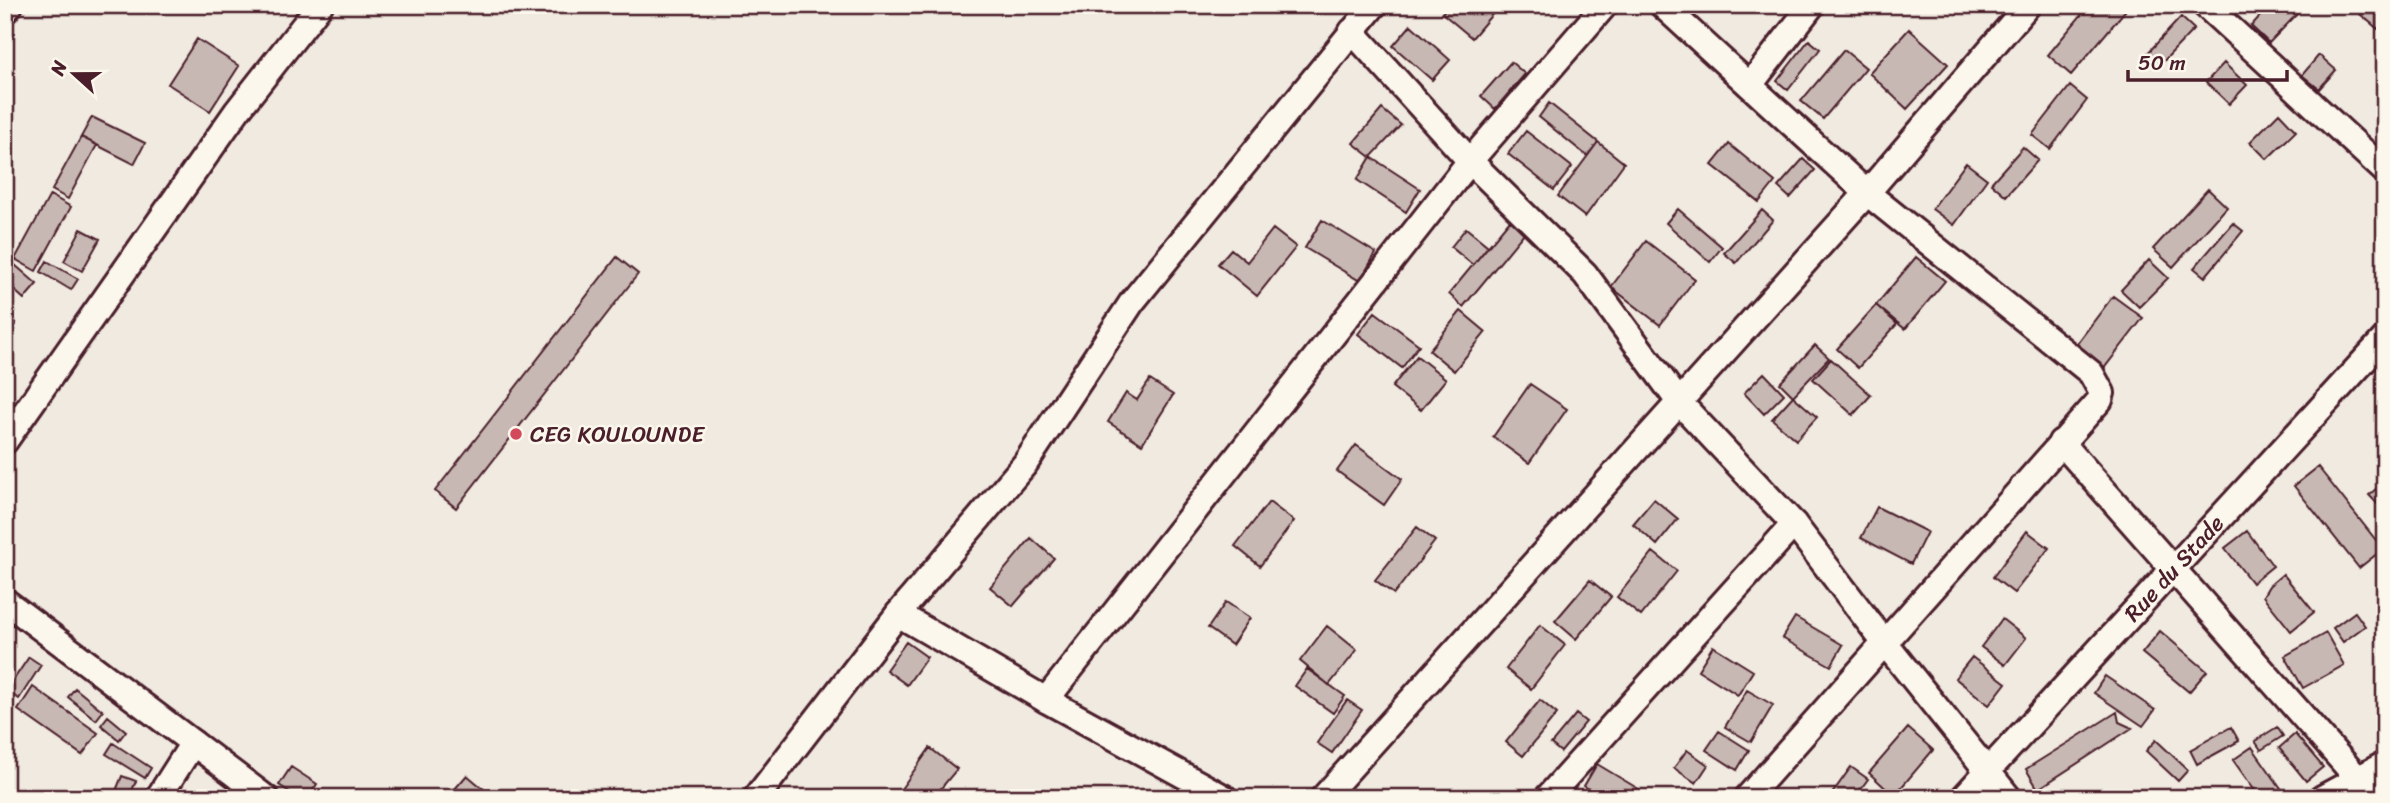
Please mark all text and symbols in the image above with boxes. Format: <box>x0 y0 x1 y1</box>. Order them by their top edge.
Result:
north arrow <box>38 38 108 108</box>
scale bar <box>2128 38 2287 82</box>
text: 50 m <box>2138 44 2186 82</box>
text: N <box>40 55 77 81</box>
place label: CEG KOULOUNDE <box>530 414 705 455</box>
marker: CEG KOULOUNDE <box>508 426 524 442</box>
street label: Rue du Stade <box>2114 505 2235 632</box>

